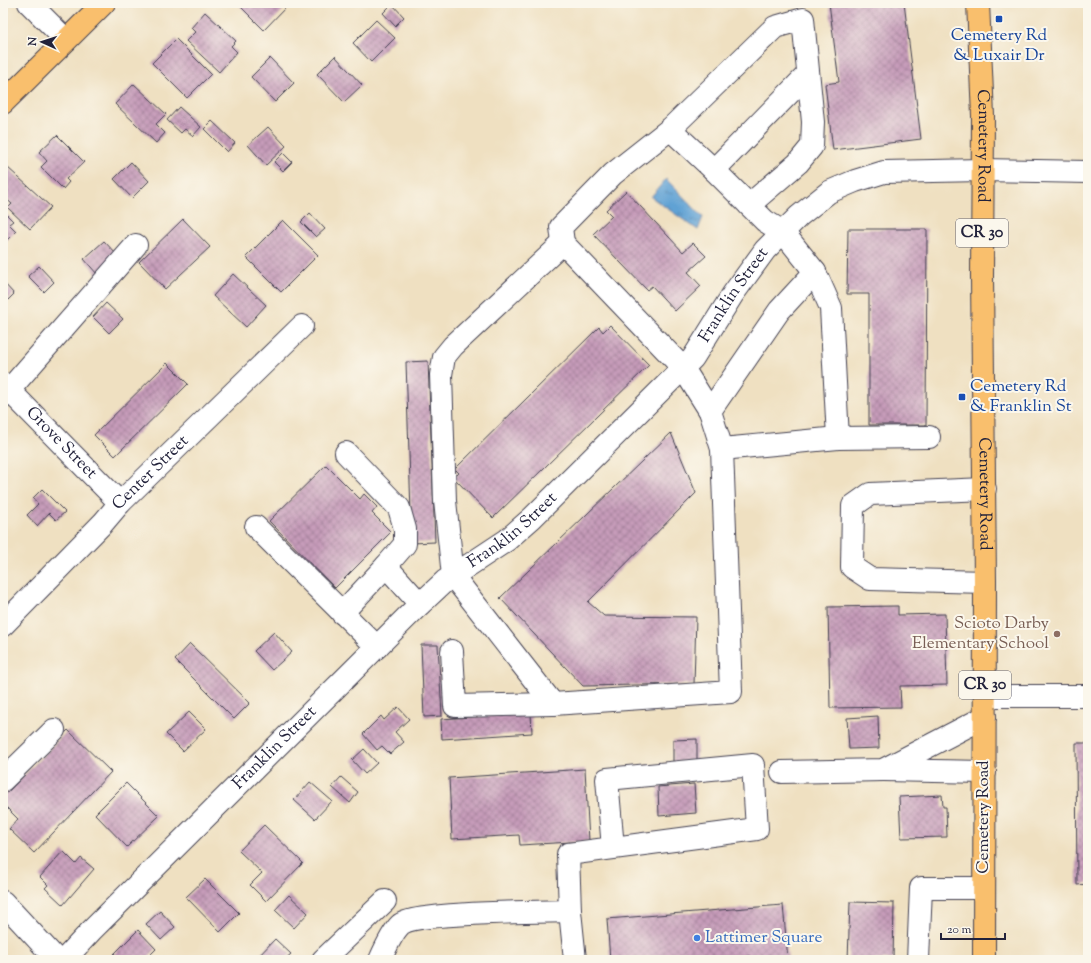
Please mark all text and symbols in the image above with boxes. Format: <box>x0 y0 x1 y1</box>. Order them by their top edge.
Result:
marker: Cemetery Rd & Luxair Dr <box>994 14 1004 24</box>
north arrow <box>22 22 62 62</box>
place label: Cemetery Rd & Luxair Dr <box>951 24 1048 68</box>
text: N <box>25 37 41 47</box>
street label: Cemetery Road <box>970 89 995 203</box>
road number: CR 30 <box>956 219 1008 247</box>
street label: Franklin Street <box>693 243 775 347</box>
place label: Cemetery Rd & Franklin St <box>970 375 1072 419</box>
marker: Cemetery Rd & Franklin St <box>957 392 967 402</box>
street label: Grove Street <box>20 402 102 485</box>
street label: Center Street <box>107 430 195 516</box>
street label: Cemetery Road <box>972 437 997 551</box>
street label: Franklin Street <box>463 487 563 575</box>
place label: Scioto Darby Elementary School <box>912 612 1050 656</box>
marker: Scioto Darby Elementary School <box>1052 629 1062 639</box>
road number: CR 30 <box>959 671 1011 699</box>
street label: Franklin Street <box>228 701 323 795</box>
street label: Cemetery Road <box>972 760 996 874</box>
scale bar <box>941 915 1005 941</box>
text: 20 m <box>947 921 972 939</box>
place label: Lattimer Square <box>705 926 822 950</box>
marker: Lattimer Square <box>692 933 702 943</box>

